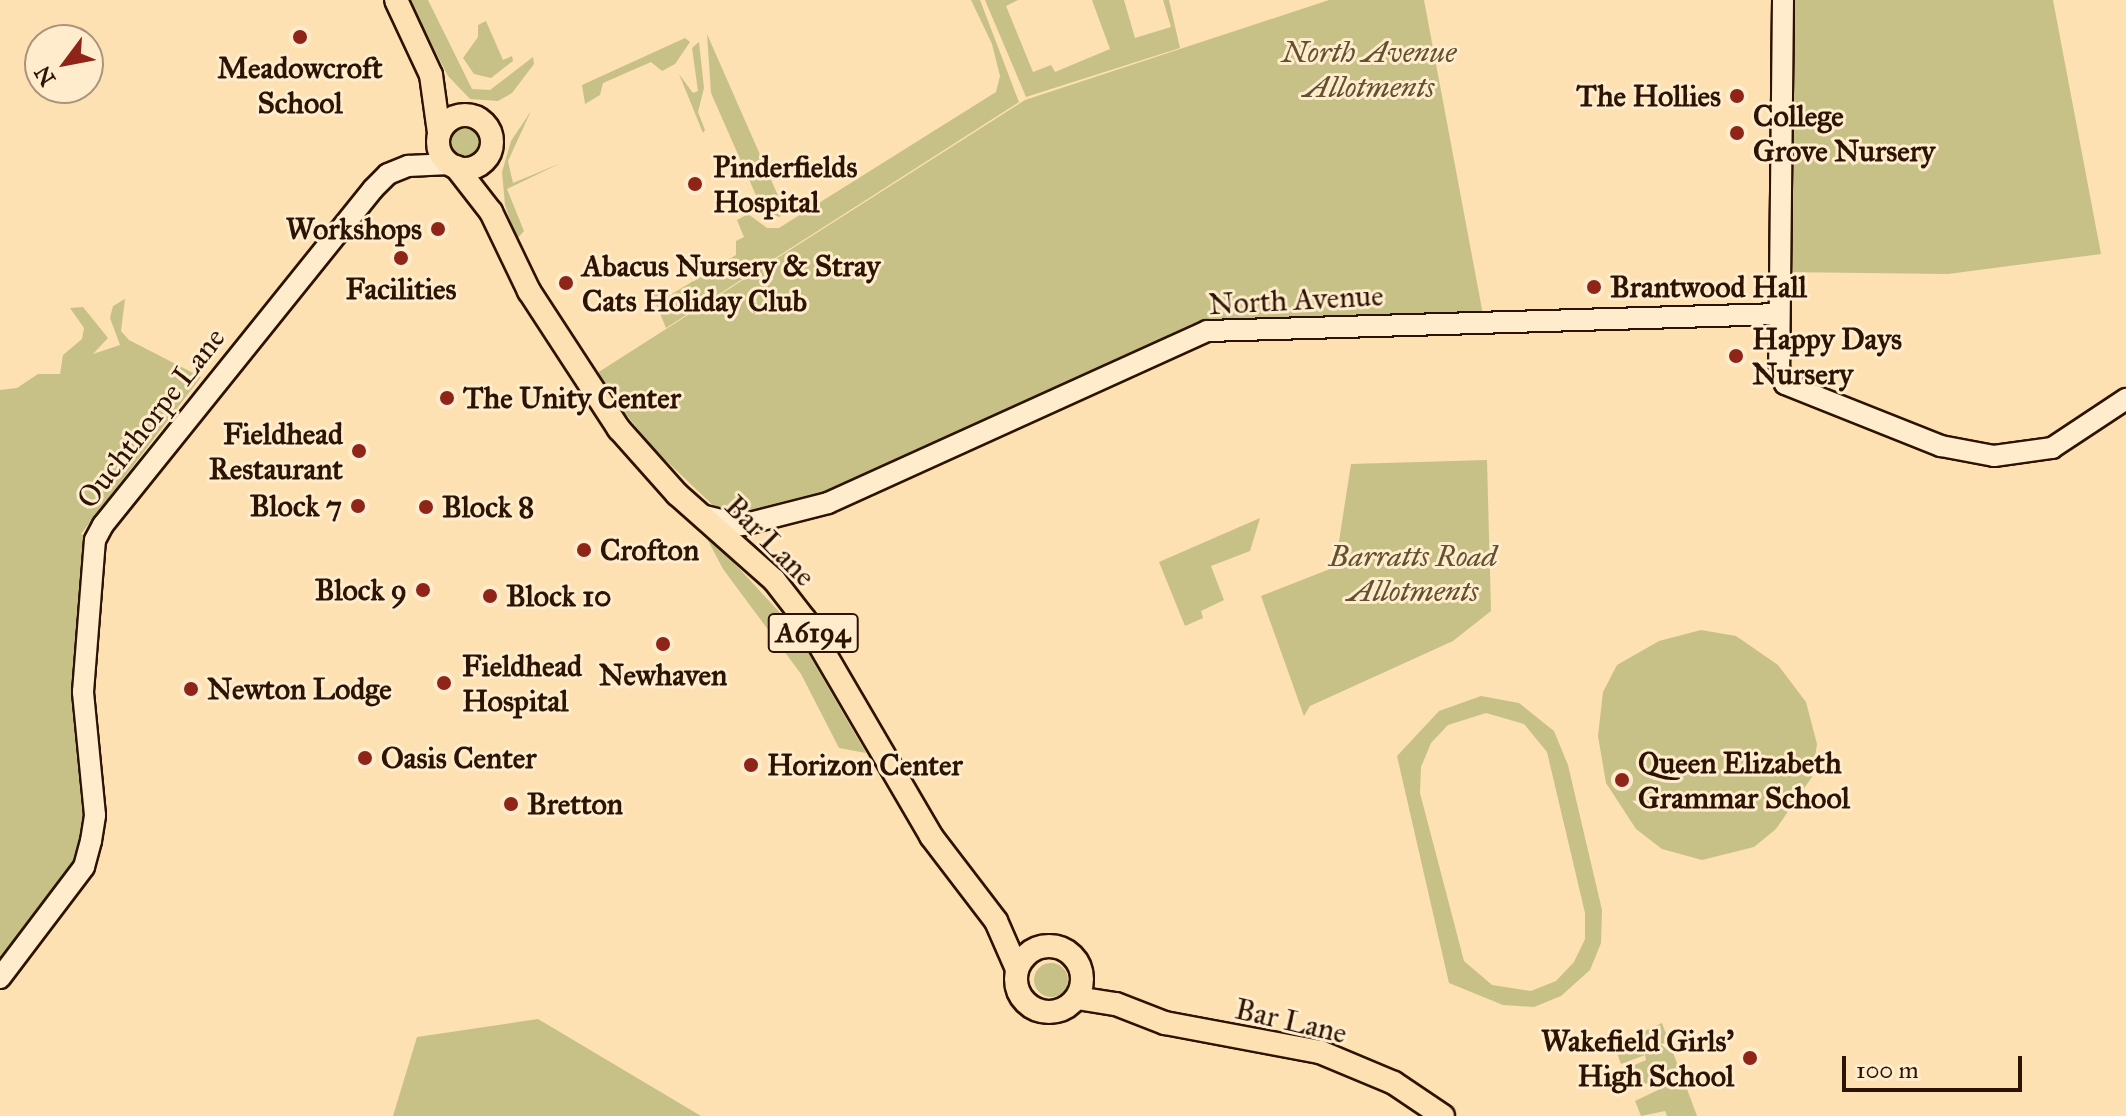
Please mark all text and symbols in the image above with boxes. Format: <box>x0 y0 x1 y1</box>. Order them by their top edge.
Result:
north arrow <box>24 24 104 104</box>
marker: Meadowcroft School <box>291 28 309 46</box>
park label: North Avenue Allotments <box>1282 34 1456 104</box>
place label: Meadowcroft School <box>217 50 383 120</box>
text: N <box>29 61 61 91</box>
place label: The Hollies <box>1576 78 1721 114</box>
marker: The Hollies <box>1728 87 1746 105</box>
place label: College Grove Nursery <box>1753 98 1935 168</box>
marker: College Grove Nursery <box>1728 124 1746 142</box>
place label: Pinderfields Hospital <box>713 149 857 220</box>
marker: Pinderfields Hospital <box>684 173 706 195</box>
place label: Workshops <box>286 211 422 247</box>
marker: Workshops <box>429 220 447 238</box>
place label: Abacus Nursery & Stray Cats Holiday Club <box>582 248 880 318</box>
marker: Facilities <box>392 249 410 267</box>
place label: Brantwood Hall <box>1610 269 1807 305</box>
place label: Facilities <box>346 271 456 307</box>
marker: Abacus Nursery & Stray Cats Holiday Club <box>557 274 575 292</box>
street label: North Avenue <box>1208 277 1384 323</box>
marker: Brantwood Hall <box>1585 278 1603 296</box>
street label: Ouchthorpe Lane <box>69 321 233 515</box>
place label: Happy Days Nursery <box>1752 321 1902 392</box>
marker: Happy Days Nursery <box>1727 347 1745 365</box>
place label: The Unity Center <box>463 380 681 416</box>
marker: The Unity Center <box>438 389 456 407</box>
place label: Fieldhead Restaurant <box>209 416 343 486</box>
marker: Fieldhead Restaurant <box>350 442 368 460</box>
place label: Block 7 <box>250 488 342 524</box>
street label: Bar Lane <box>717 488 823 594</box>
place label: Block 8 <box>442 489 534 525</box>
marker: Block 7 <box>349 497 367 515</box>
marker: Block 8 <box>417 498 435 516</box>
place label: Crofton <box>600 532 699 568</box>
park label: Barratts Road Allotments <box>1329 538 1497 608</box>
marker: Crofton <box>575 541 593 559</box>
place label: Block 9 <box>315 572 407 608</box>
place label: Block 10 <box>506 578 611 614</box>
marker: Block 9 <box>414 581 432 599</box>
marker: Block 10 <box>481 587 499 605</box>
road number: A6194 <box>767 609 859 657</box>
marker: Newhaven <box>654 635 672 653</box>
place label: Fieldhead Hospital <box>462 648 582 718</box>
place label: Newhaven <box>599 657 727 693</box>
place label: Newton Lodge <box>207 671 392 707</box>
marker: Fieldhead Hospital <box>433 672 455 694</box>
marker: Newton Lodge <box>182 680 200 698</box>
place label: Oasis Center <box>381 740 537 776</box>
place label: Queen Elizabeth Grammar School <box>1638 745 1850 816</box>
place label: Horizon Center <box>767 747 963 783</box>
marker: Oasis Center <box>356 749 374 767</box>
marker: Horizon Center <box>742 756 760 774</box>
marker: Queen Elizabeth Grammar School <box>1613 771 1631 789</box>
place label: Bretton <box>527 786 623 822</box>
marker: Bretton <box>502 795 520 813</box>
street label: Bar Lane <box>1232 991 1350 1051</box>
place label: Wakefield Girls' High School <box>1541 1023 1734 1094</box>
scale bar <box>1846 1040 2026 1090</box>
marker: Wakefield Girls' High School <box>1741 1049 1759 1067</box>
text: 100 m <box>1856 1055 1919 1085</box>

